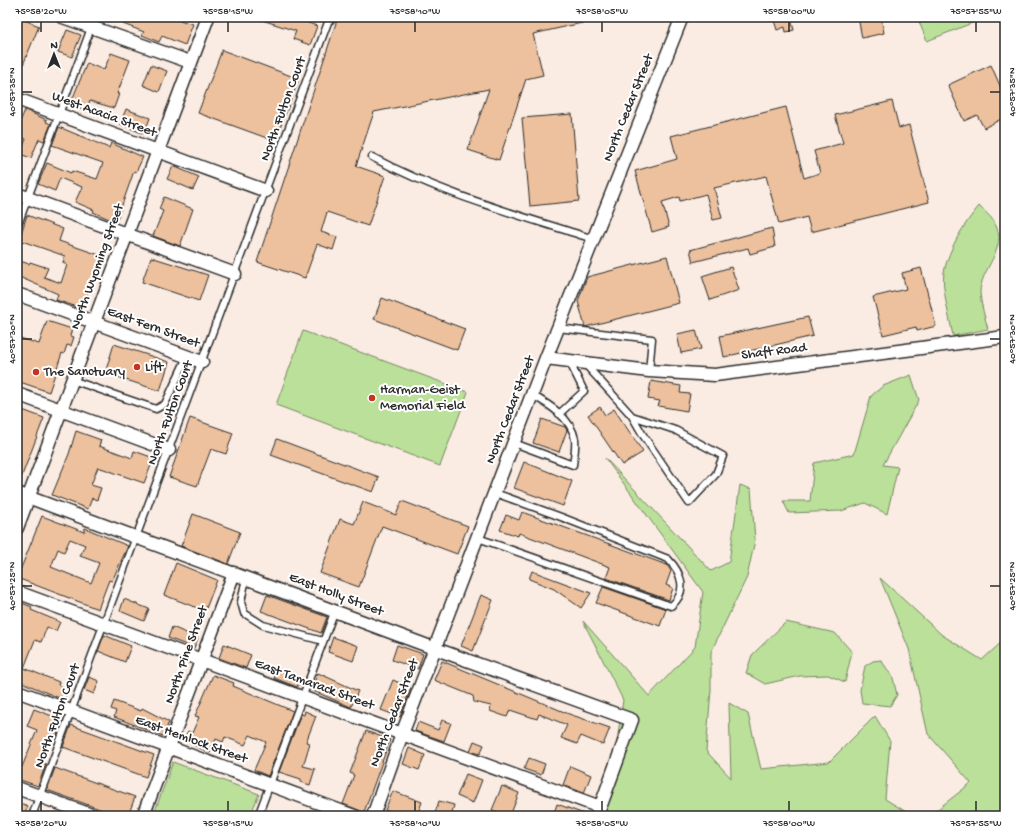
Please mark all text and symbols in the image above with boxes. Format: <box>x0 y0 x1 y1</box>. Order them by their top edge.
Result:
text: 75°58'20"W <box>14 6 67 18</box>
text: 75°58'15"W <box>202 6 254 18</box>
text: 75°58'10"W <box>389 6 441 18</box>
text: 75°58'05"W <box>575 6 628 18</box>
text: 75°58'00"W <box>762 6 816 18</box>
text: 75°57'55"W <box>949 6 1002 18</box>
north arrow <box>34 34 74 74</box>
text: N <box>50 40 58 52</box>
street label: North Cedar Street <box>600 51 659 164</box>
street label: North Fulton Court <box>257 53 311 163</box>
text: 40°57'35"N <box>7 67 19 117</box>
text: 40°57'35"N <box>1007 67 1019 117</box>
street label: West Acacia Street <box>49 88 160 142</box>
street label: North Wyoming Street <box>67 201 129 332</box>
street label: East Fern Street <box>104 303 203 353</box>
text: 40°57'30"N <box>7 314 19 364</box>
text: 40°57'30"N <box>1007 314 1019 364</box>
street label: Shaft Road <box>740 339 809 364</box>
street label: North Cedar Street <box>483 352 540 466</box>
street label: North Fulton Court <box>144 357 198 467</box>
place label: Lift <box>145 359 164 376</box>
marker: Lift <box>132 362 142 372</box>
place label: The Sanctuary <box>43 364 125 381</box>
marker: The Sanctuary <box>31 367 41 377</box>
place label: Harman-Geist Memorial Field <box>380 382 467 415</box>
marker: Harman-Geist Memorial Field <box>367 393 377 403</box>
text: 40°57'25"N <box>7 561 19 610</box>
text: 40°57'25"N <box>1007 561 1019 610</box>
street label: East Holly Street <box>286 569 387 621</box>
street label: North Pine Street <box>161 602 213 706</box>
street label: East Tamarack Street <box>252 655 377 715</box>
street label: North Cedar Street <box>367 655 424 769</box>
street label: North Fulton Court <box>31 660 85 770</box>
street label: East Hemlock Street <box>133 712 250 769</box>
text: 75°58'20"W <box>14 818 67 830</box>
text: 75°58'15"W <box>202 818 254 830</box>
text: 75°58'10"W <box>389 818 441 830</box>
text: 75°58'05"W <box>575 818 628 830</box>
text: 75°58'00"W <box>762 818 816 830</box>
text: 75°57'55"W <box>949 818 1002 830</box>

